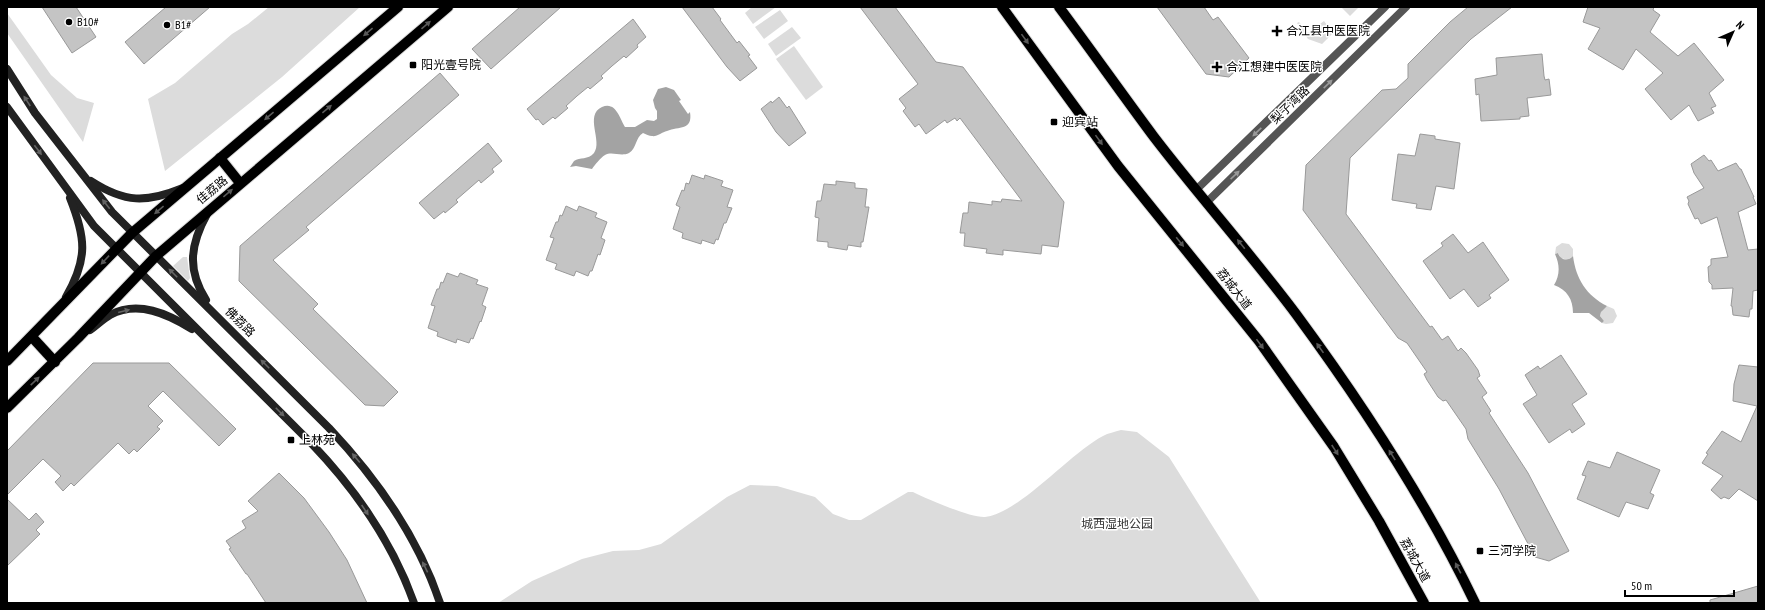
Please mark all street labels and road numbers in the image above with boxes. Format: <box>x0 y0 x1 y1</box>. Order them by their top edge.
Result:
street label: 梨子湾路 <box>1267 83 1312 127</box>
street label: 佳荔路 <box>193 172 230 207</box>
street label: 荔城大道 <box>1214 265 1255 312</box>
street label: 佛荔路 <box>222 304 258 340</box>
street label: 荔城大道 <box>1397 535 1434 584</box>

